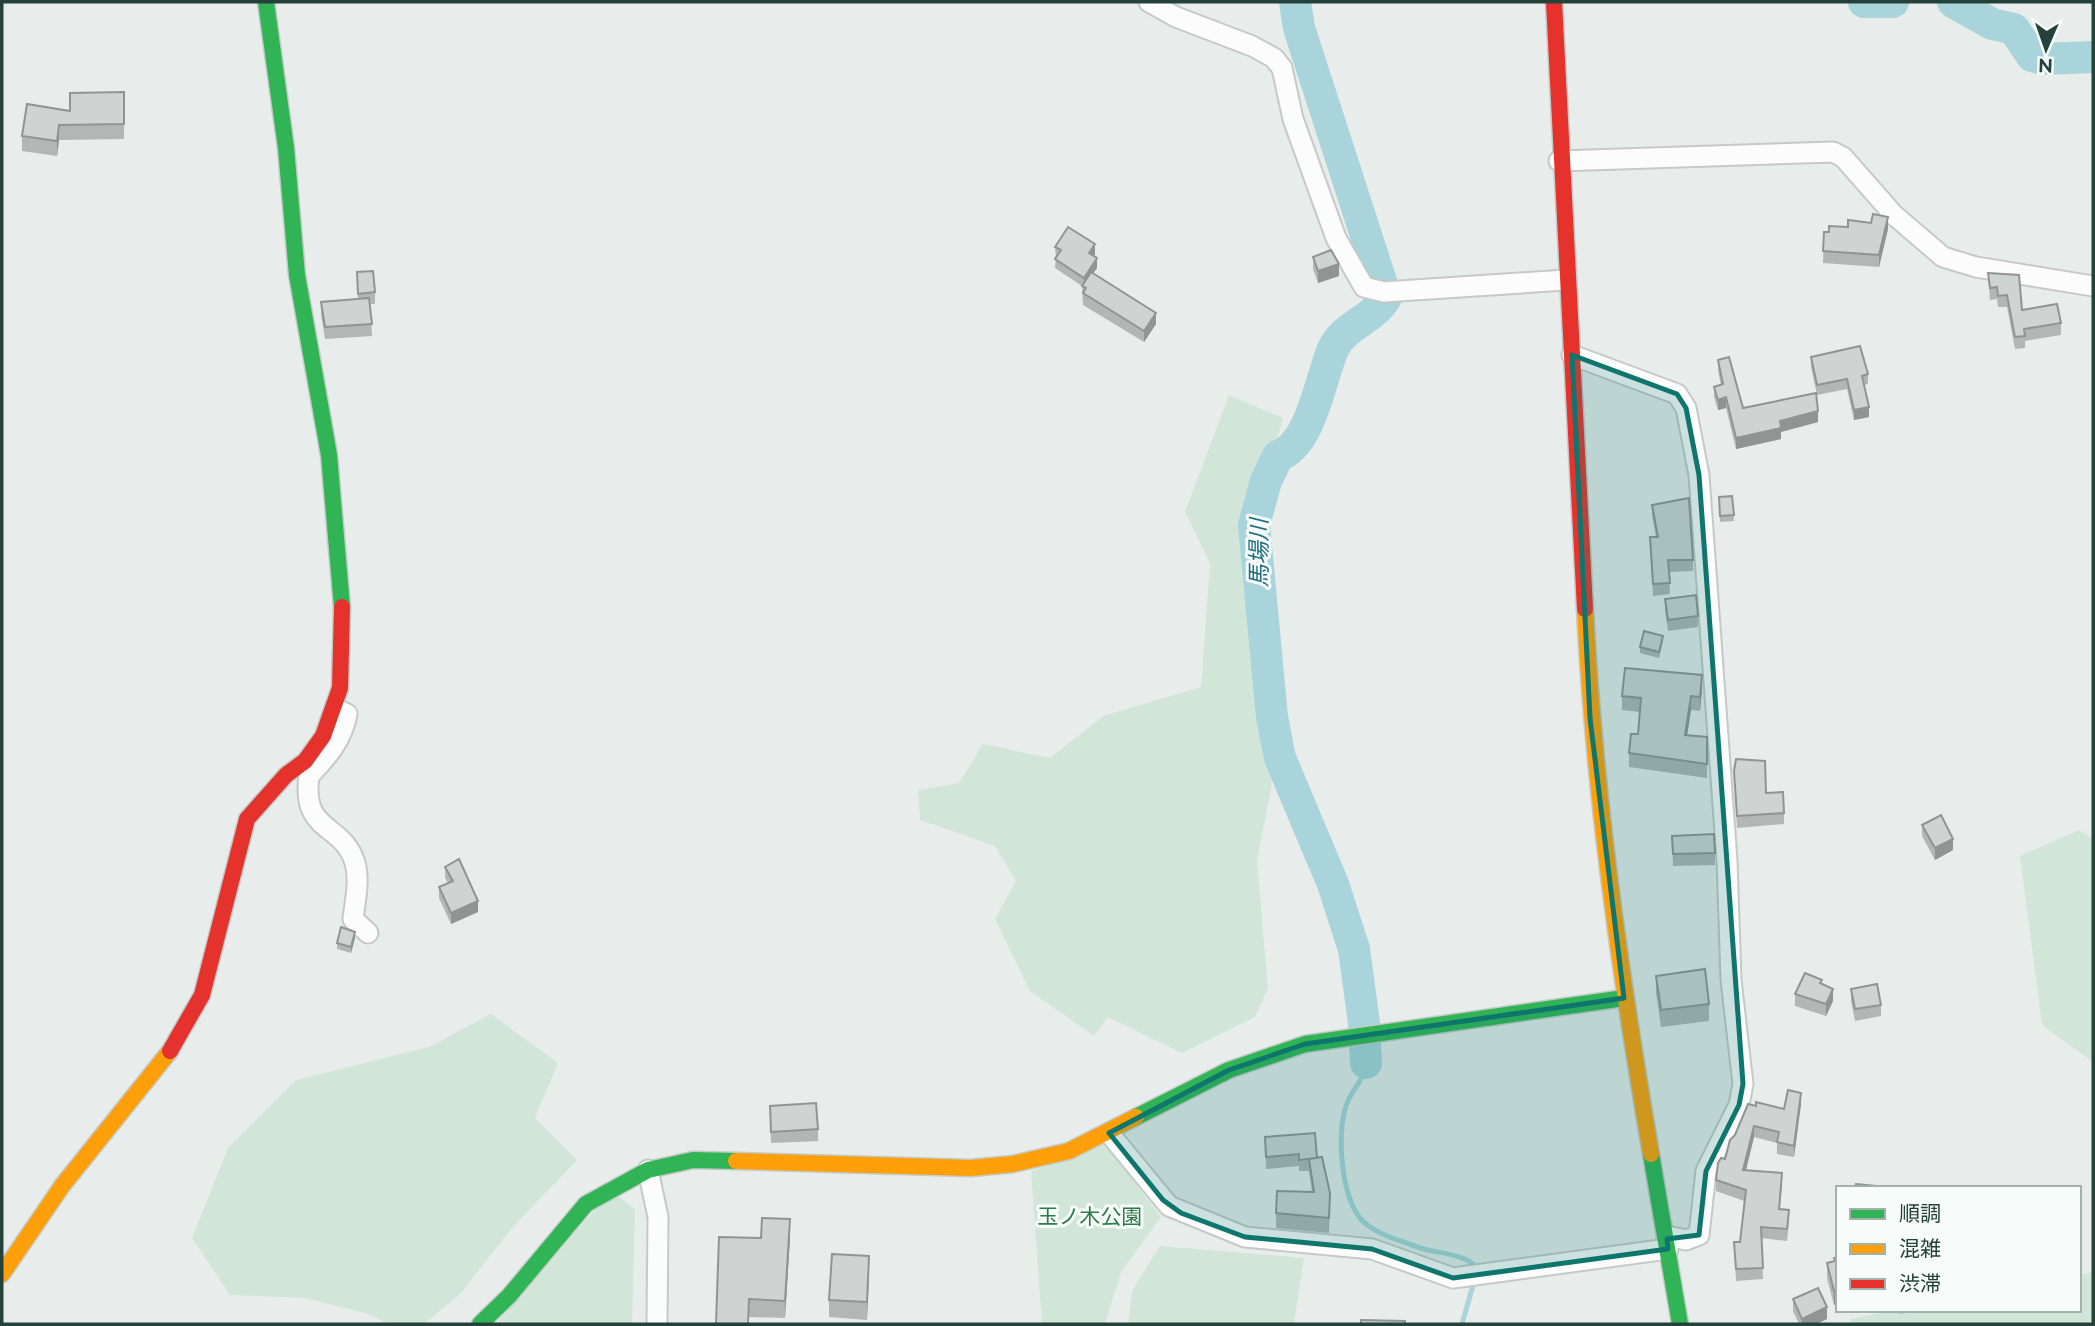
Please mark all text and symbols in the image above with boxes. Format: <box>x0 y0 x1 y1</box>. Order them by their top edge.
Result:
north arrow <box>2011 14 2081 84</box>
text: N <box>2038 55 2053 77</box>
water label: 馬場川 <box>1245 516 1272 588</box>
legend <box>1836 1186 2081 1312</box>
text: 順調 <box>1899 1201 1941 1226</box>
park label: 玉ノ木公園 <box>1038 1204 1143 1229</box>
text: 混雑 <box>1899 1236 1941 1261</box>
text: 渋滞 <box>1899 1271 1941 1296</box>

